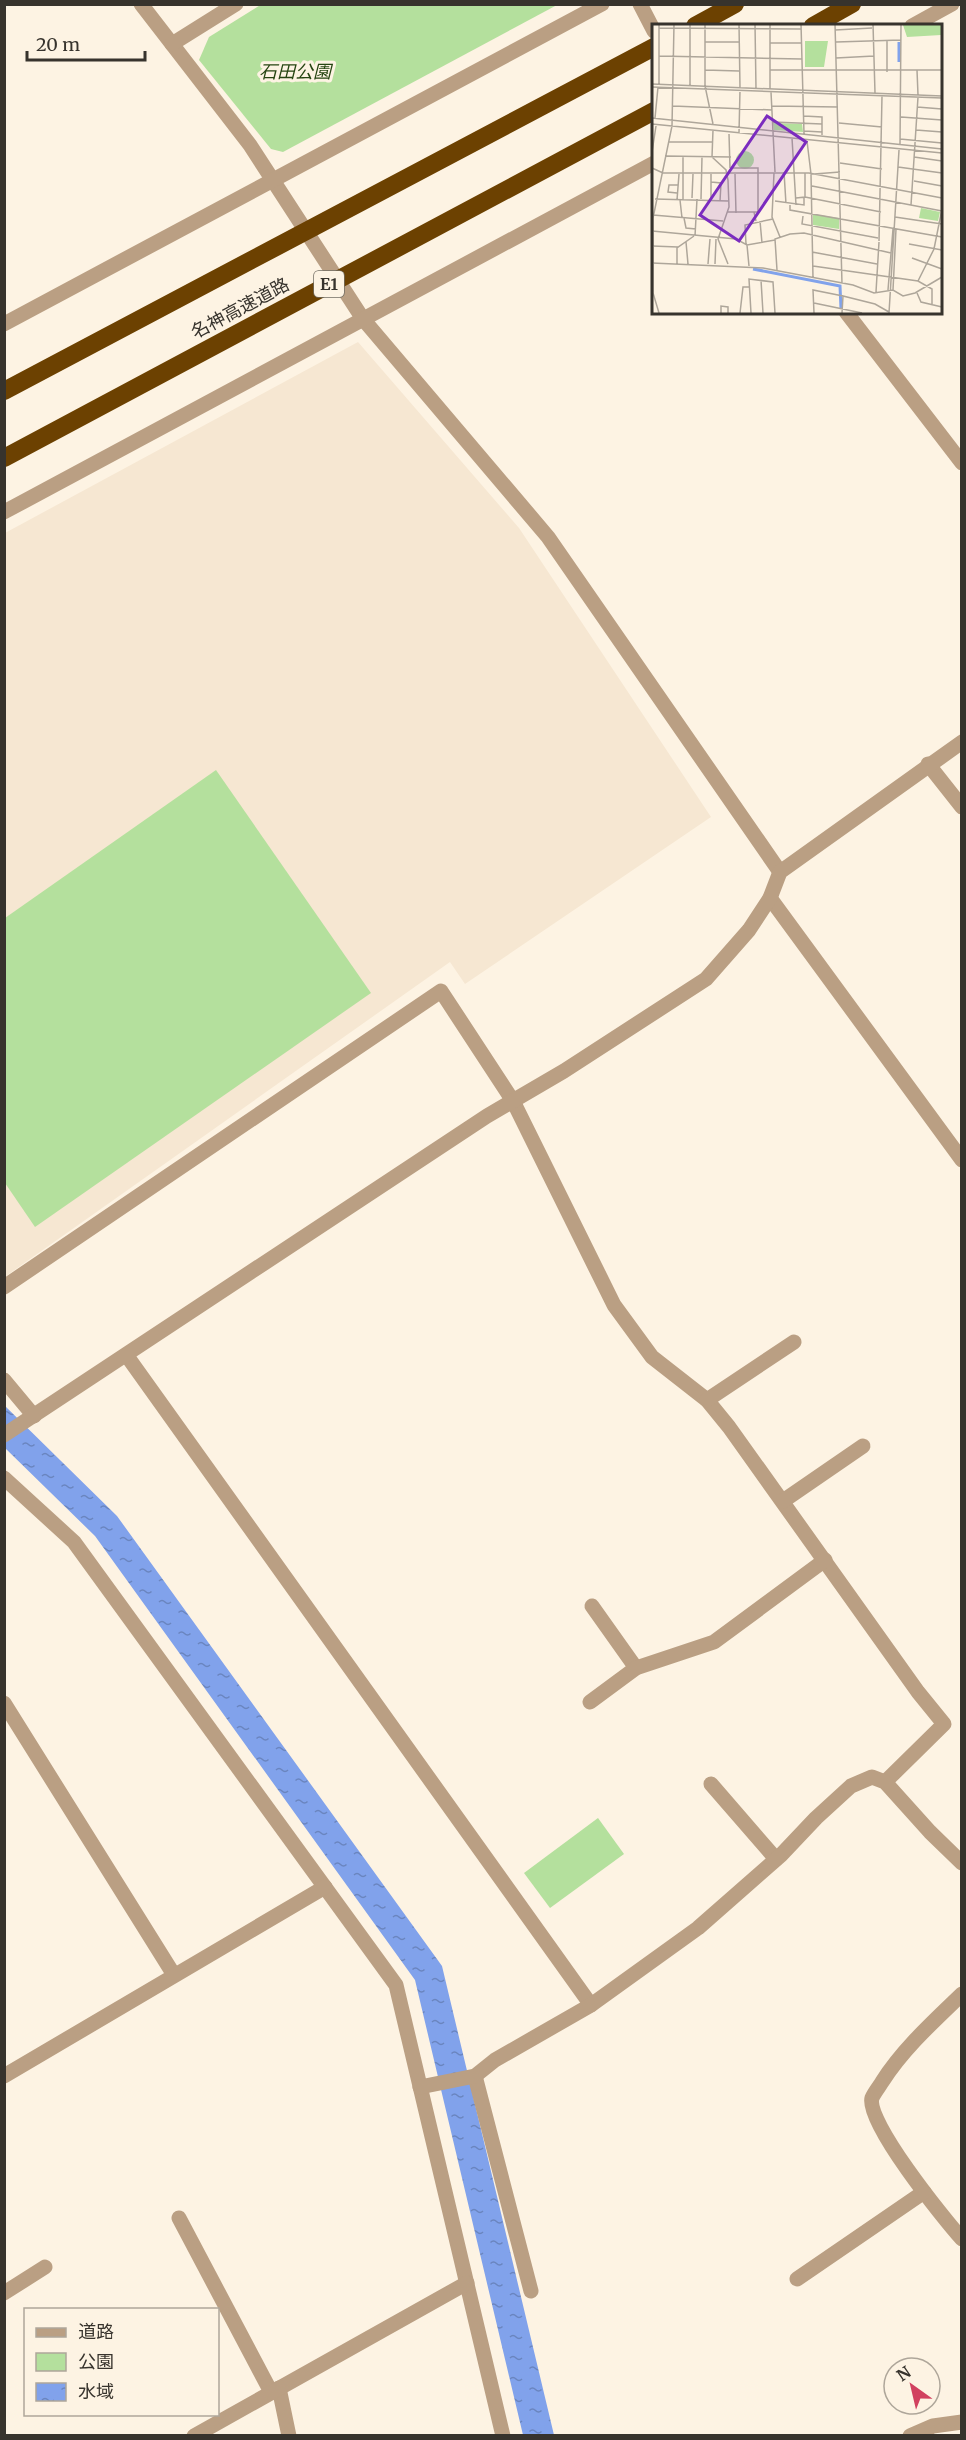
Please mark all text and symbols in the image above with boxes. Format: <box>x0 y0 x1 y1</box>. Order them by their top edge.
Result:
scale bar <box>27 24 146 62</box>
inset map <box>652 24 942 314</box>
text: 20 m <box>36 33 80 56</box>
park label: 石田公園 <box>259 60 334 83</box>
road number: E1 <box>314 271 344 297</box>
street label: 名神高速道路 <box>187 272 293 344</box>
legend <box>24 2308 219 2416</box>
text: 道路 <box>78 2320 114 2343</box>
text: 公園 <box>78 2350 114 2373</box>
north arrow <box>882 2356 942 2416</box>
text: N <box>893 2362 915 2385</box>
text: 水域 <box>78 2380 114 2403</box>

